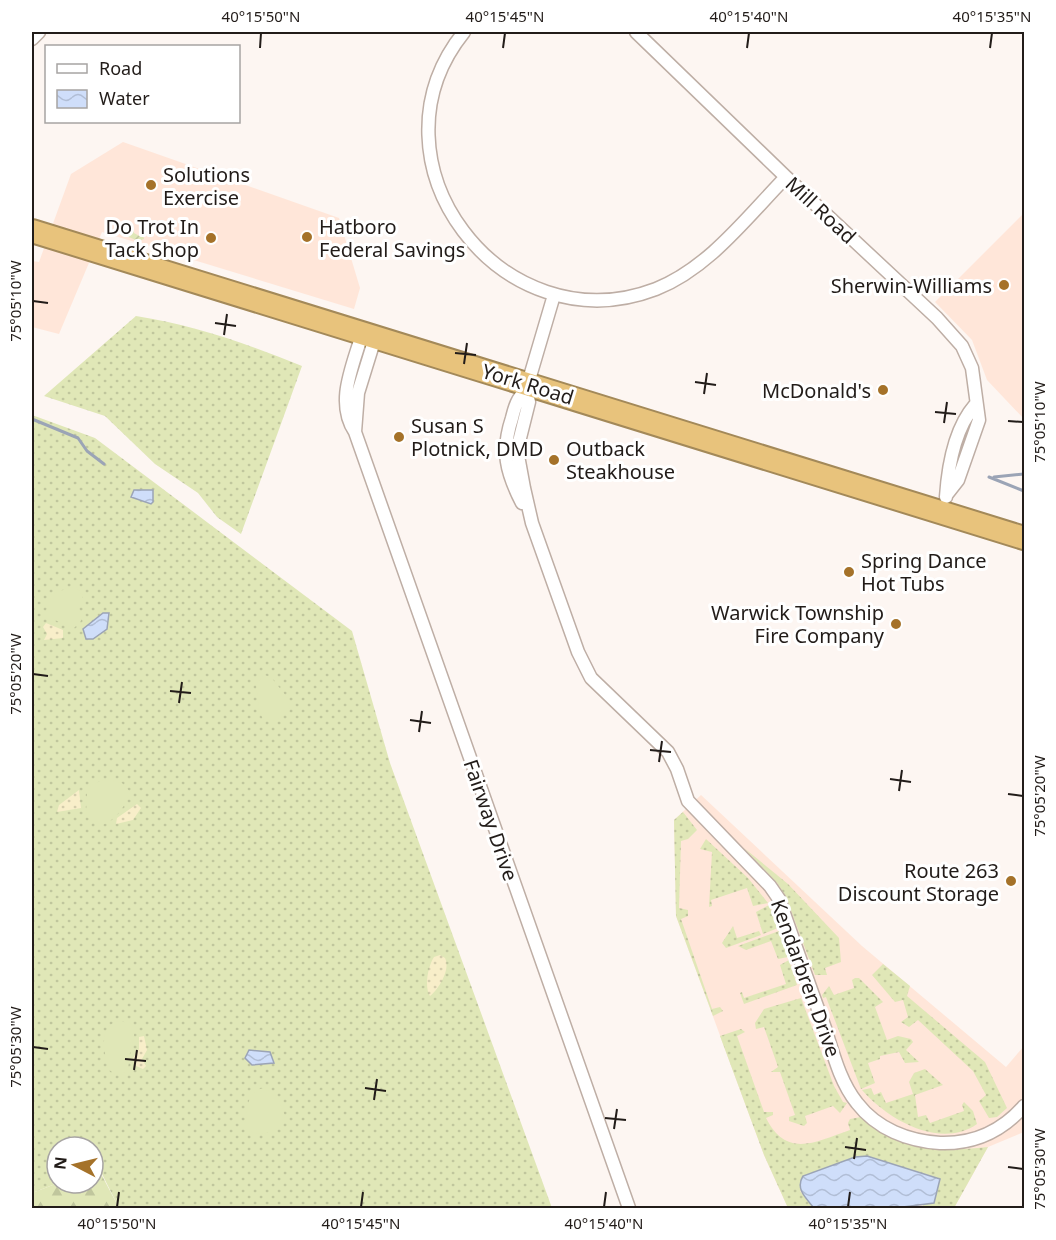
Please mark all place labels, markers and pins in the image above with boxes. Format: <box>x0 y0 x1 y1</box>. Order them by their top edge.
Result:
place label: Solutions Exercise <box>163 161 250 211</box>
marker: Solutions Exercise <box>144 178 158 192</box>
place label: Do Trot In Tack Shop <box>105 213 199 263</box>
place label: Hatboro Federal Savings <box>319 213 465 263</box>
marker: Hatboro Federal Savings <box>300 230 314 244</box>
marker: Do Trot In Tack Shop <box>204 231 218 245</box>
place label: Sherwin-Williams <box>831 272 992 299</box>
marker: Sherwin-Williams <box>997 278 1011 292</box>
place label: McDonald's <box>762 377 871 404</box>
marker: McDonald's <box>876 383 890 397</box>
place label: Susan S Plotnick, DMD <box>411 412 543 462</box>
marker: Susan S Plotnick, DMD <box>392 430 406 444</box>
place label: Outback Steakhouse <box>566 435 675 485</box>
marker: Outback Steakhouse <box>547 453 561 467</box>
place label: Spring Dance Hot Tubs <box>861 547 987 597</box>
marker: Spring Dance Hot Tubs <box>842 565 856 579</box>
place label: Warwick Township Fire Company <box>711 599 885 649</box>
marker: Warwick Township Fire Company <box>889 617 903 631</box>
place label: Route 263 Discount Storage <box>838 857 999 907</box>
marker: Route 263 Discount Storage <box>1004 874 1018 888</box>

